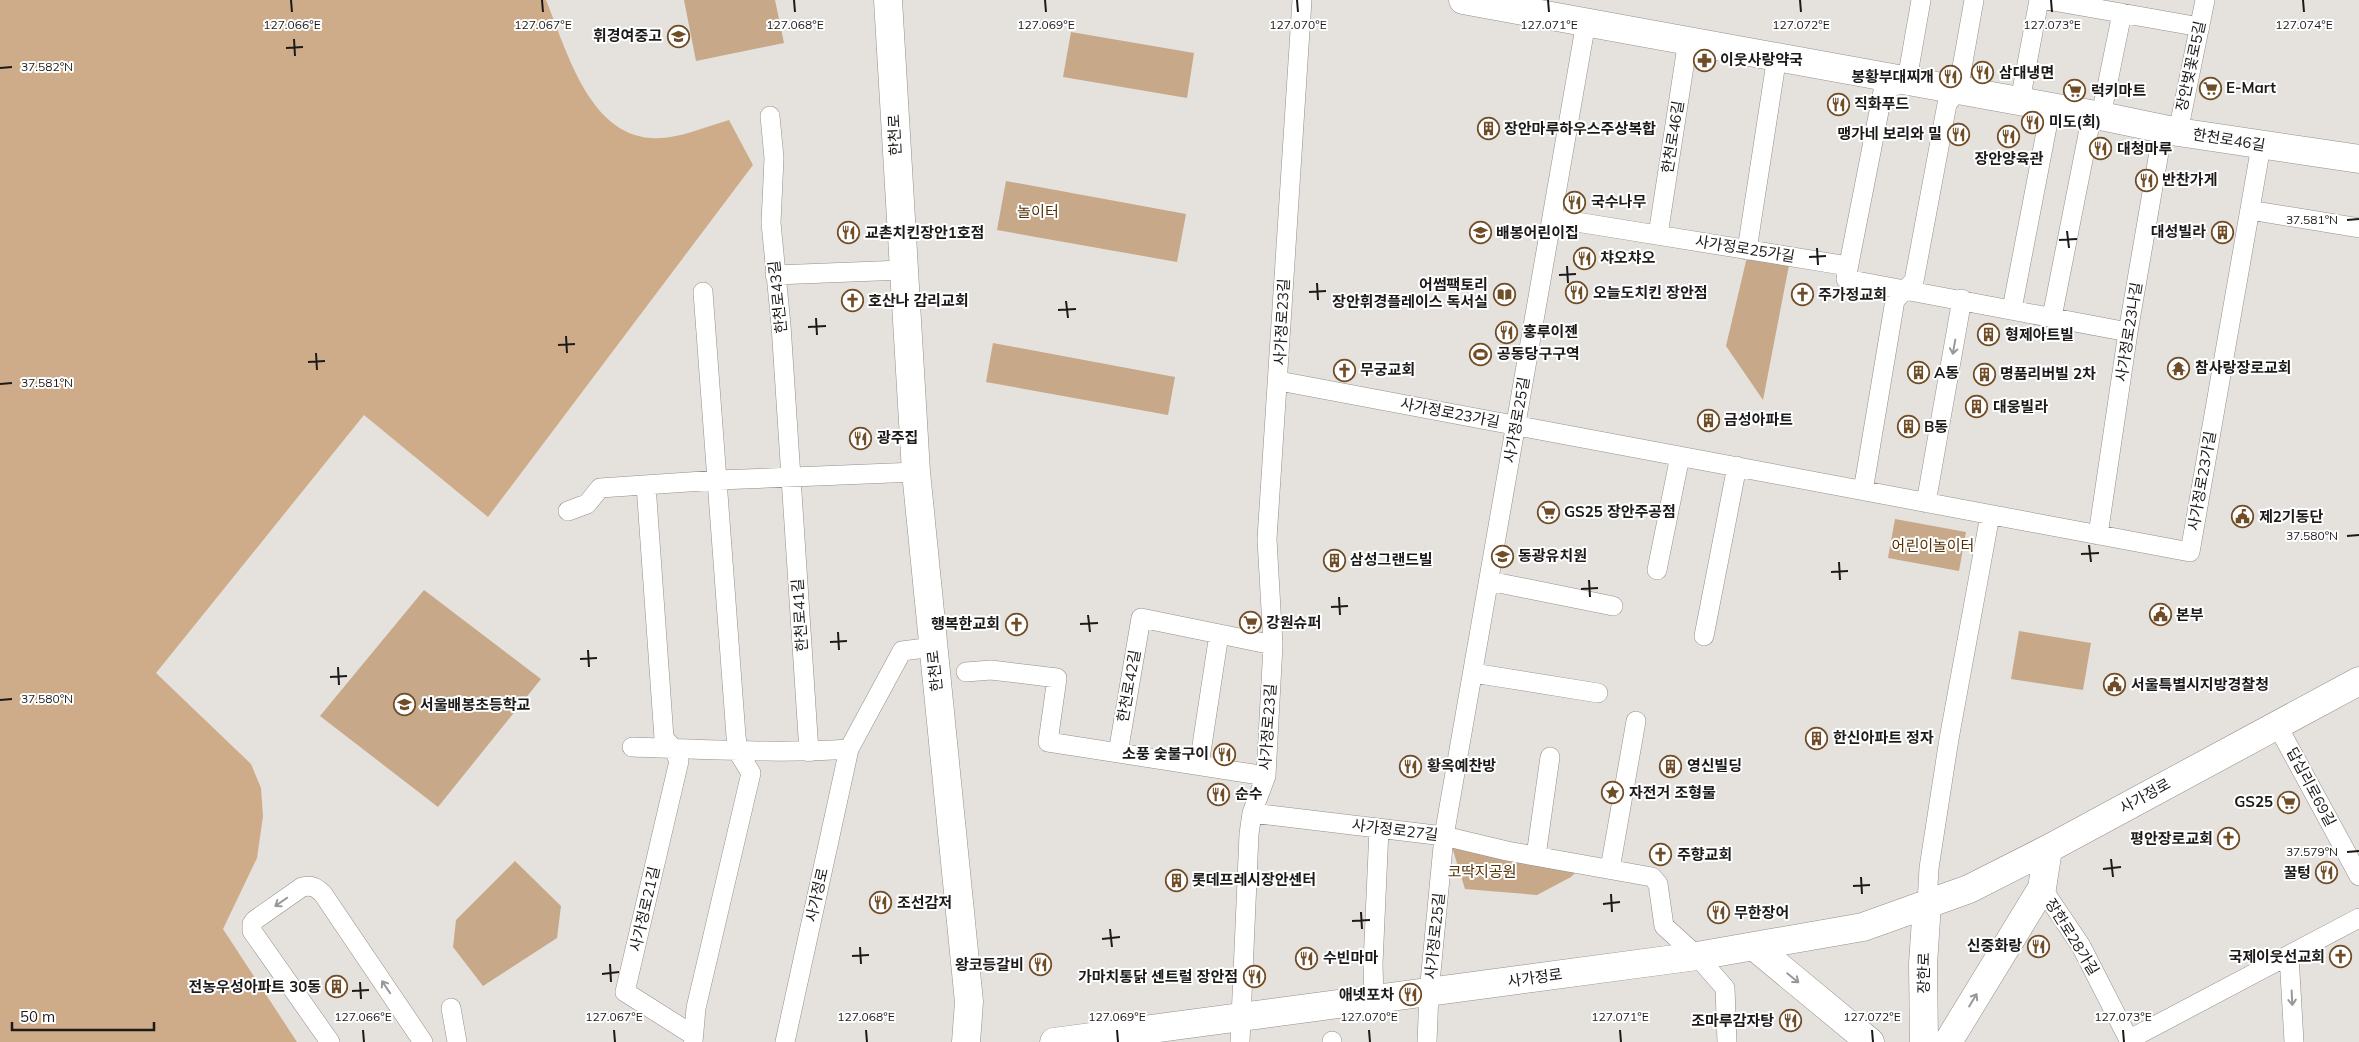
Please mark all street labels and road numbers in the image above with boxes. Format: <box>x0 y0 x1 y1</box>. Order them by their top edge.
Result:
street label: 장안벚꽃로5길 <box>2172 19 2209 113</box>
street label: 한천로46길 <box>1657 99 1688 175</box>
street label: 한천로 <box>884 114 905 156</box>
street label: 한천로46길 <box>2191 124 2267 155</box>
street label: 사가정로25가길 <box>1694 231 1796 266</box>
street label: 한천로43길 <box>764 260 791 334</box>
street label: 사가정로23길 <box>1270 278 1293 366</box>
street label: 사가정로23나길 <box>2111 281 2146 383</box>
street label: 사가정로25길 <box>1500 375 1533 464</box>
street label: 사가정로23가길 <box>1399 394 1501 431</box>
street label: 사가정로23가길 <box>2183 430 2220 532</box>
street label: 한천로41길 <box>787 578 812 652</box>
street label: 한천로42길 <box>1113 648 1144 724</box>
street label: 한천로 <box>923 649 946 693</box>
street label: 사가정로23길 <box>1255 683 1280 771</box>
street label: 답십리로69길 <box>2283 744 2340 830</box>
street label: 사가정로 <box>2116 774 2174 817</box>
street label: 사가정로27길 <box>1351 815 1439 844</box>
street label: 사가정로21길 <box>625 864 664 953</box>
street label: 사가정로 <box>801 866 832 924</box>
street label: 사가정로25길 <box>1421 892 1448 980</box>
street label: 장한로28가길 <box>2041 895 2104 979</box>
street label: 장한로 <box>1914 952 1933 994</box>
street label: 사가정로 <box>1506 964 1564 991</box>

